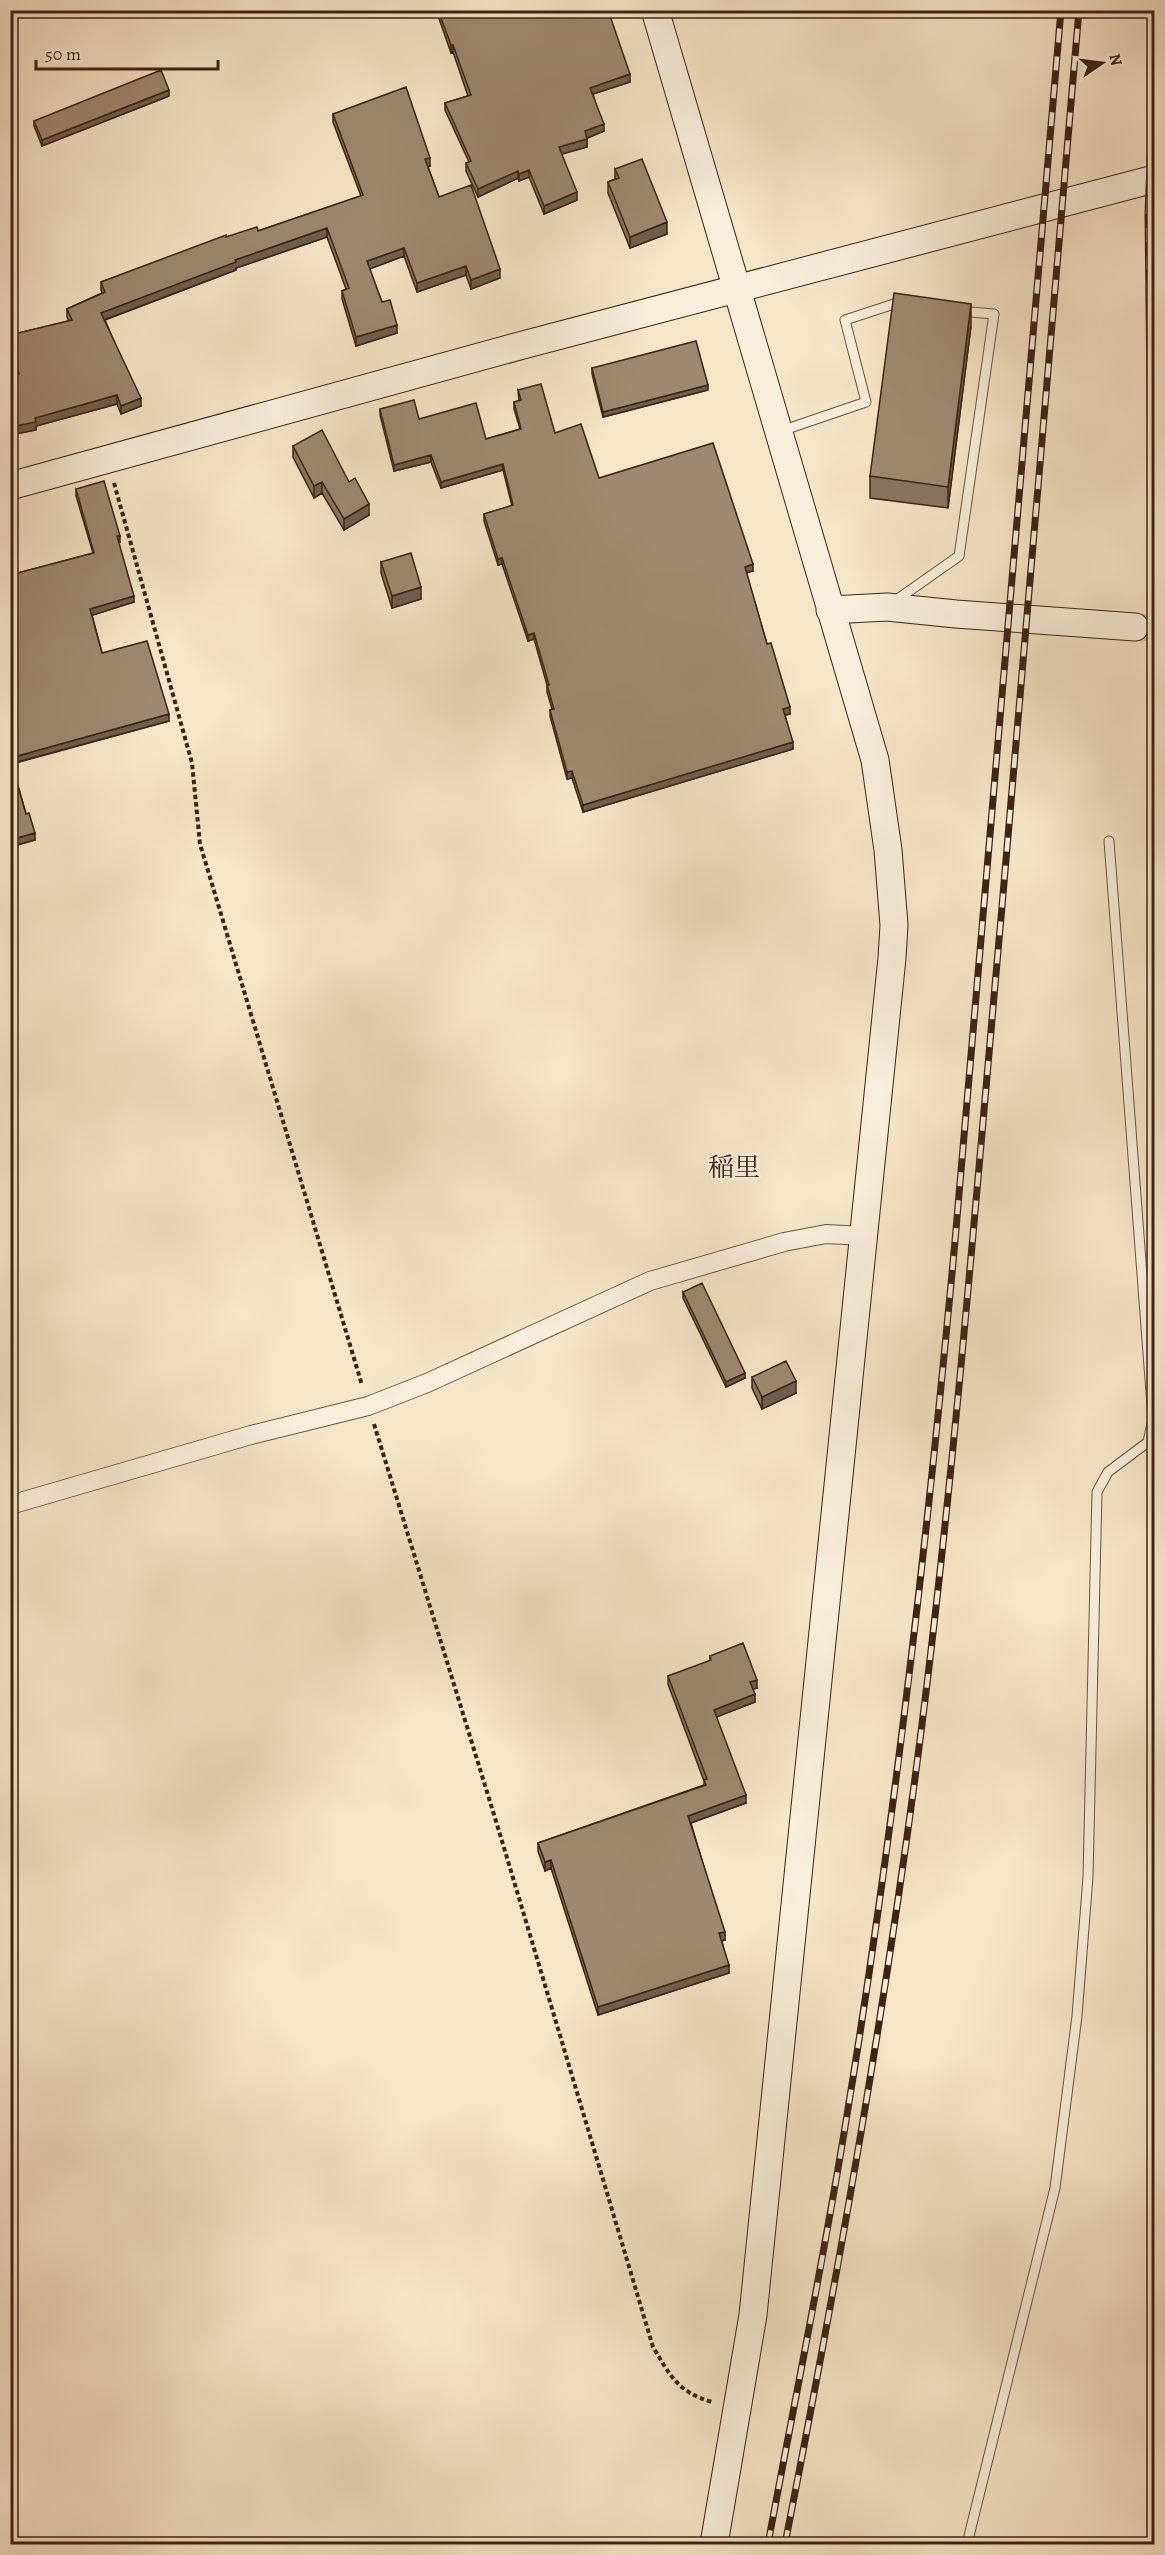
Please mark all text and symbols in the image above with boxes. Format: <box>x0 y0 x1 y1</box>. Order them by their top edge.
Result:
scale bar <box>36 33 218 71</box>
north arrow <box>1072 33 1132 93</box>
text: 50 m <box>45 42 81 66</box>
text: N <box>1104 51 1128 68</box>
district label: 稲里 <box>708 1150 760 1185</box>

